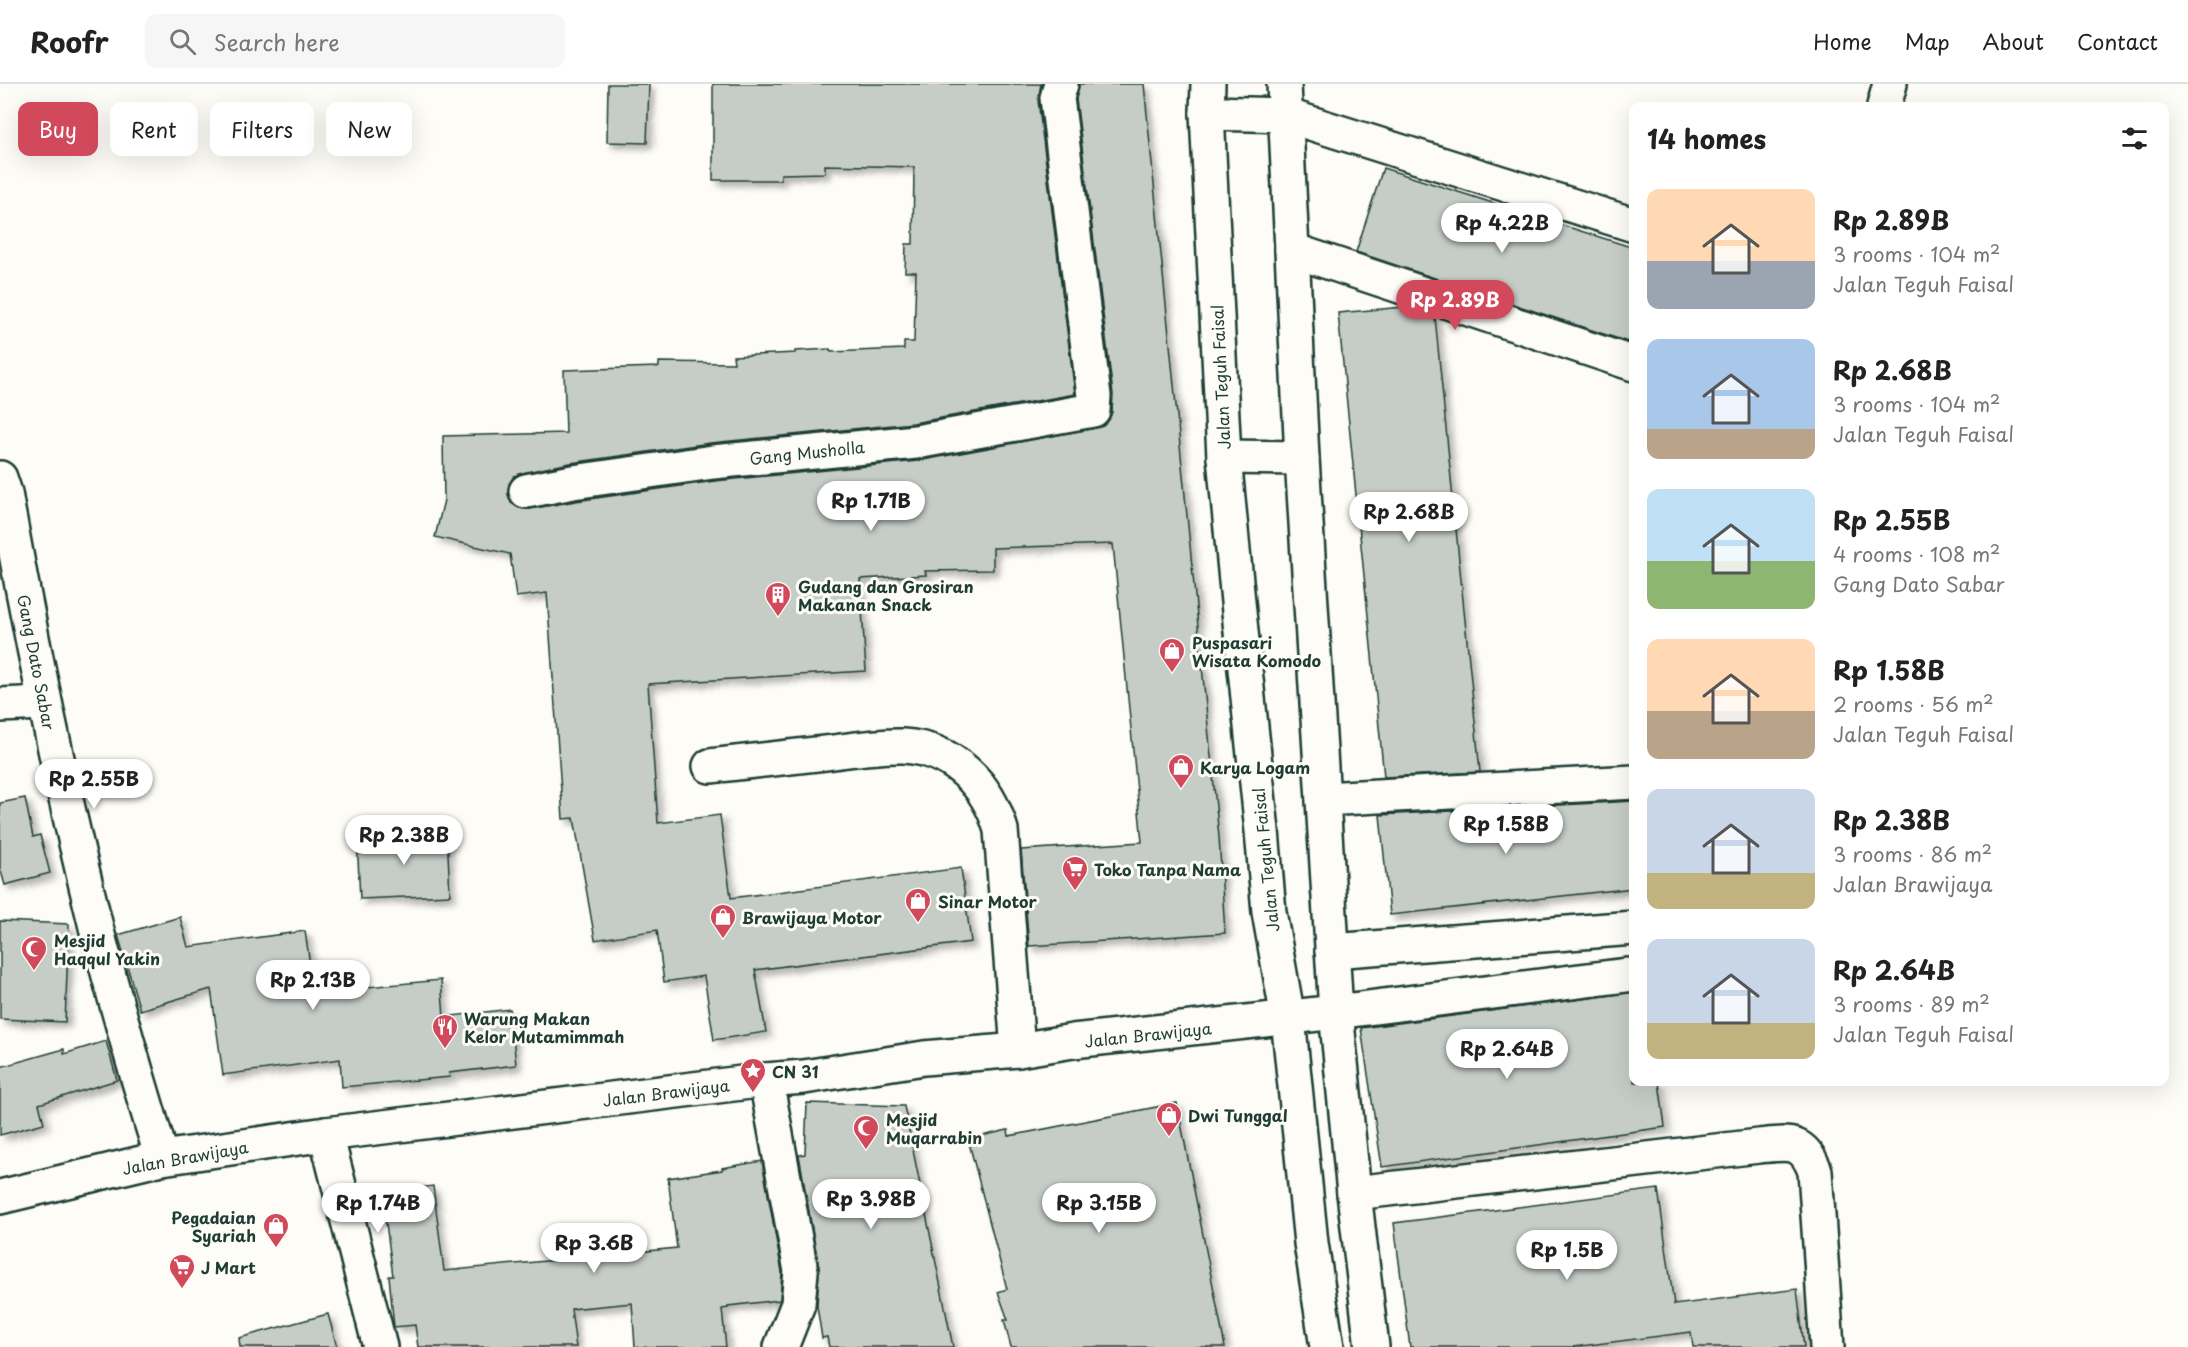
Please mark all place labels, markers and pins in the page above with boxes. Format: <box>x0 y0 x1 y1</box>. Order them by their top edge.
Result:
pin: Rp 4.22B <box>1440 203 1564 254</box>
pin: Rp 2.89B <box>1393 280 1517 331</box>
pin: Rp 1.71B <box>809 481 933 532</box>
pin: Rp 2.68B <box>1347 492 1471 543</box>
place label: Gudang dan Grosiran Makanan Snack <box>798 574 974 616</box>
building icon: Gudang dan Grosiran Makanan Snack <box>763 580 793 618</box>
place label: Puspasari Wisata Komodo <box>1192 630 1322 672</box>
shop icon: Puspasari Wisata Komodo <box>1157 636 1187 674</box>
shop icon: Karya Logam <box>1166 752 1196 790</box>
place label: Karya Logam <box>1200 755 1310 779</box>
pin: Rp 2.55B <box>32 759 156 810</box>
pin: Rp 1.58B <box>1444 804 1568 855</box>
pin: Rp 2.38B <box>342 815 466 866</box>
supermarket icon: Toko Tanpa Nama <box>1060 854 1090 892</box>
place label: Toko Tanpa Nama <box>1094 857 1241 881</box>
shop icon: Sinar Motor <box>903 886 933 924</box>
place label: Sinar Motor <box>938 889 1037 913</box>
shop icon: Brawijaya Motor <box>708 902 738 940</box>
place label: Brawijaya Motor <box>742 905 882 929</box>
place label: Mesjid Haqqul Yakin <box>54 928 160 970</box>
mosque icon: Mesjid Haqqul Yakin <box>19 934 49 972</box>
pin: Rp 2.13B <box>251 960 375 1011</box>
place label: Warung Makan Kelor Mutamimmah <box>464 1006 624 1048</box>
restaurant icon: Warung Makan Kelor Mutamimmah <box>430 1012 460 1050</box>
pin: Rp 2.64B <box>1445 1029 1569 1080</box>
place icon: CN 31 <box>738 1056 768 1094</box>
place label: CN 31 <box>772 1059 819 1083</box>
shop icon: Dwi Tunggal <box>1154 1100 1184 1138</box>
place label: Dwi Tunggal <box>1188 1103 1288 1127</box>
place label: Mesjid Muqarrabin <box>886 1107 982 1149</box>
mosque icon: Mesjid Muqarrabin <box>851 1113 881 1151</box>
pin: Rp 3.98B <box>809 1179 933 1230</box>
pin: Rp 1.74B <box>316 1183 440 1234</box>
pin: Rp 3.15B <box>1037 1183 1161 1234</box>
place label: Pegadaian Syariah <box>171 1205 256 1247</box>
shop icon: Pegadaian Syariah <box>261 1211 291 1249</box>
pin: Rp 3.6B <box>539 1223 649 1274</box>
pin: Rp 1.5B <box>1512 1230 1622 1281</box>
supermarket icon: J Mart <box>167 1252 197 1290</box>
place label: J Mart <box>201 1255 256 1279</box>

